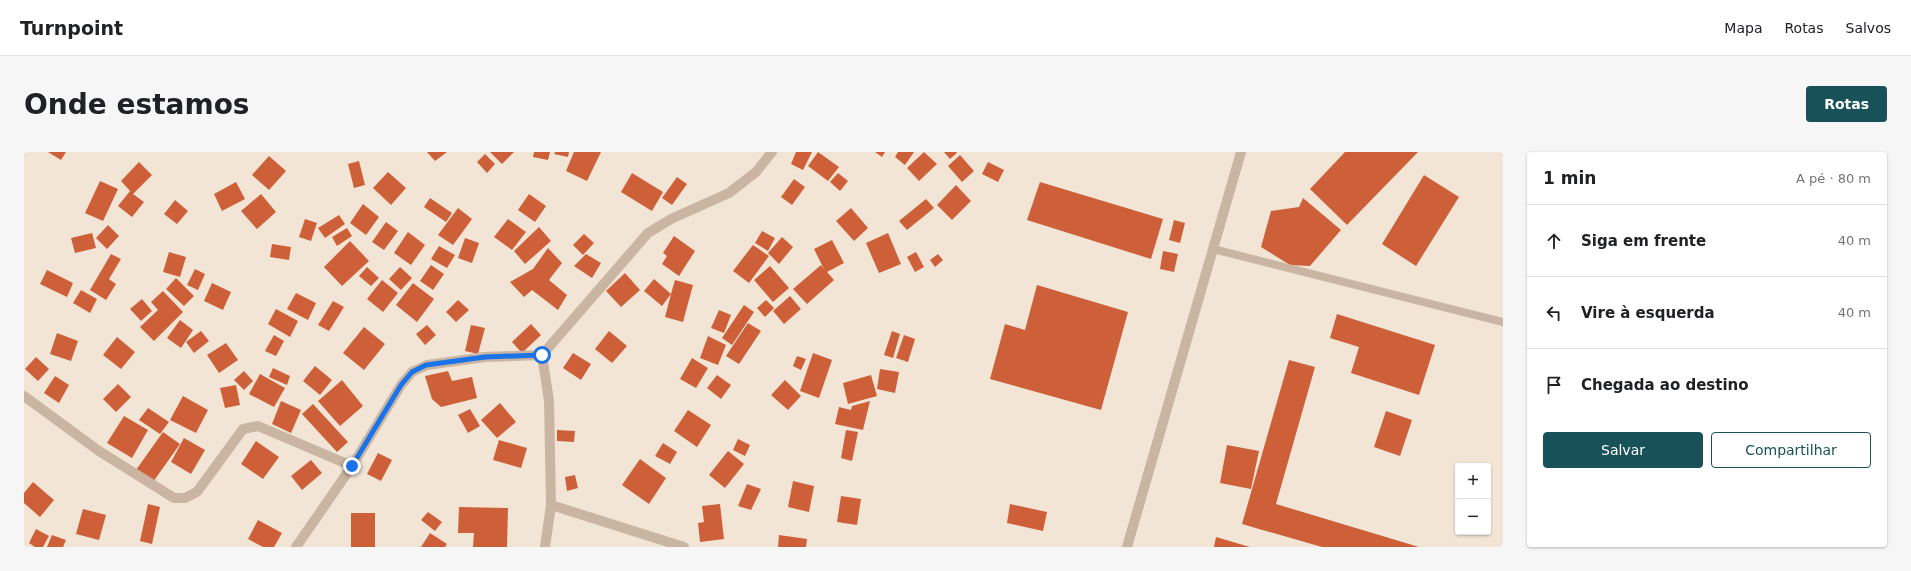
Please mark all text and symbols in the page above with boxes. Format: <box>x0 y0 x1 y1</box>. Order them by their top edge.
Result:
text: Turnpoint <box>20 17 123 39</box>
text: Mapa <box>1724 20 1762 36</box>
text: Rotas <box>1784 20 1824 36</box>
text: Salvos <box>1846 20 1891 36</box>
button: Rotas <box>1806 86 1887 122</box>
text: Onde estamos <box>24 88 250 121</box>
text: 1 min <box>1543 168 1596 188</box>
text: A pé · 80 m <box>1796 171 1871 186</box>
icon: ahead <box>1543 230 1565 252</box>
text: Siga em frente <box>1581 232 1706 250</box>
text: 40 m <box>1838 233 1871 248</box>
icon: left <box>1543 302 1565 324</box>
text: Vire à esquerda <box>1581 304 1715 322</box>
text: 40 m <box>1838 305 1871 320</box>
route start <box>533 346 551 364</box>
icon: arrive <box>1543 374 1565 396</box>
text: Chegada ao destino <box>1581 376 1749 394</box>
button: Salvar <box>1543 432 1703 468</box>
button: Compartilhar <box>1711 432 1871 468</box>
route end <box>343 457 361 475</box>
map controls <box>1455 463 1491 535</box>
button: + <box>1455 463 1491 499</box>
button: − <box>1455 499 1491 535</box>

